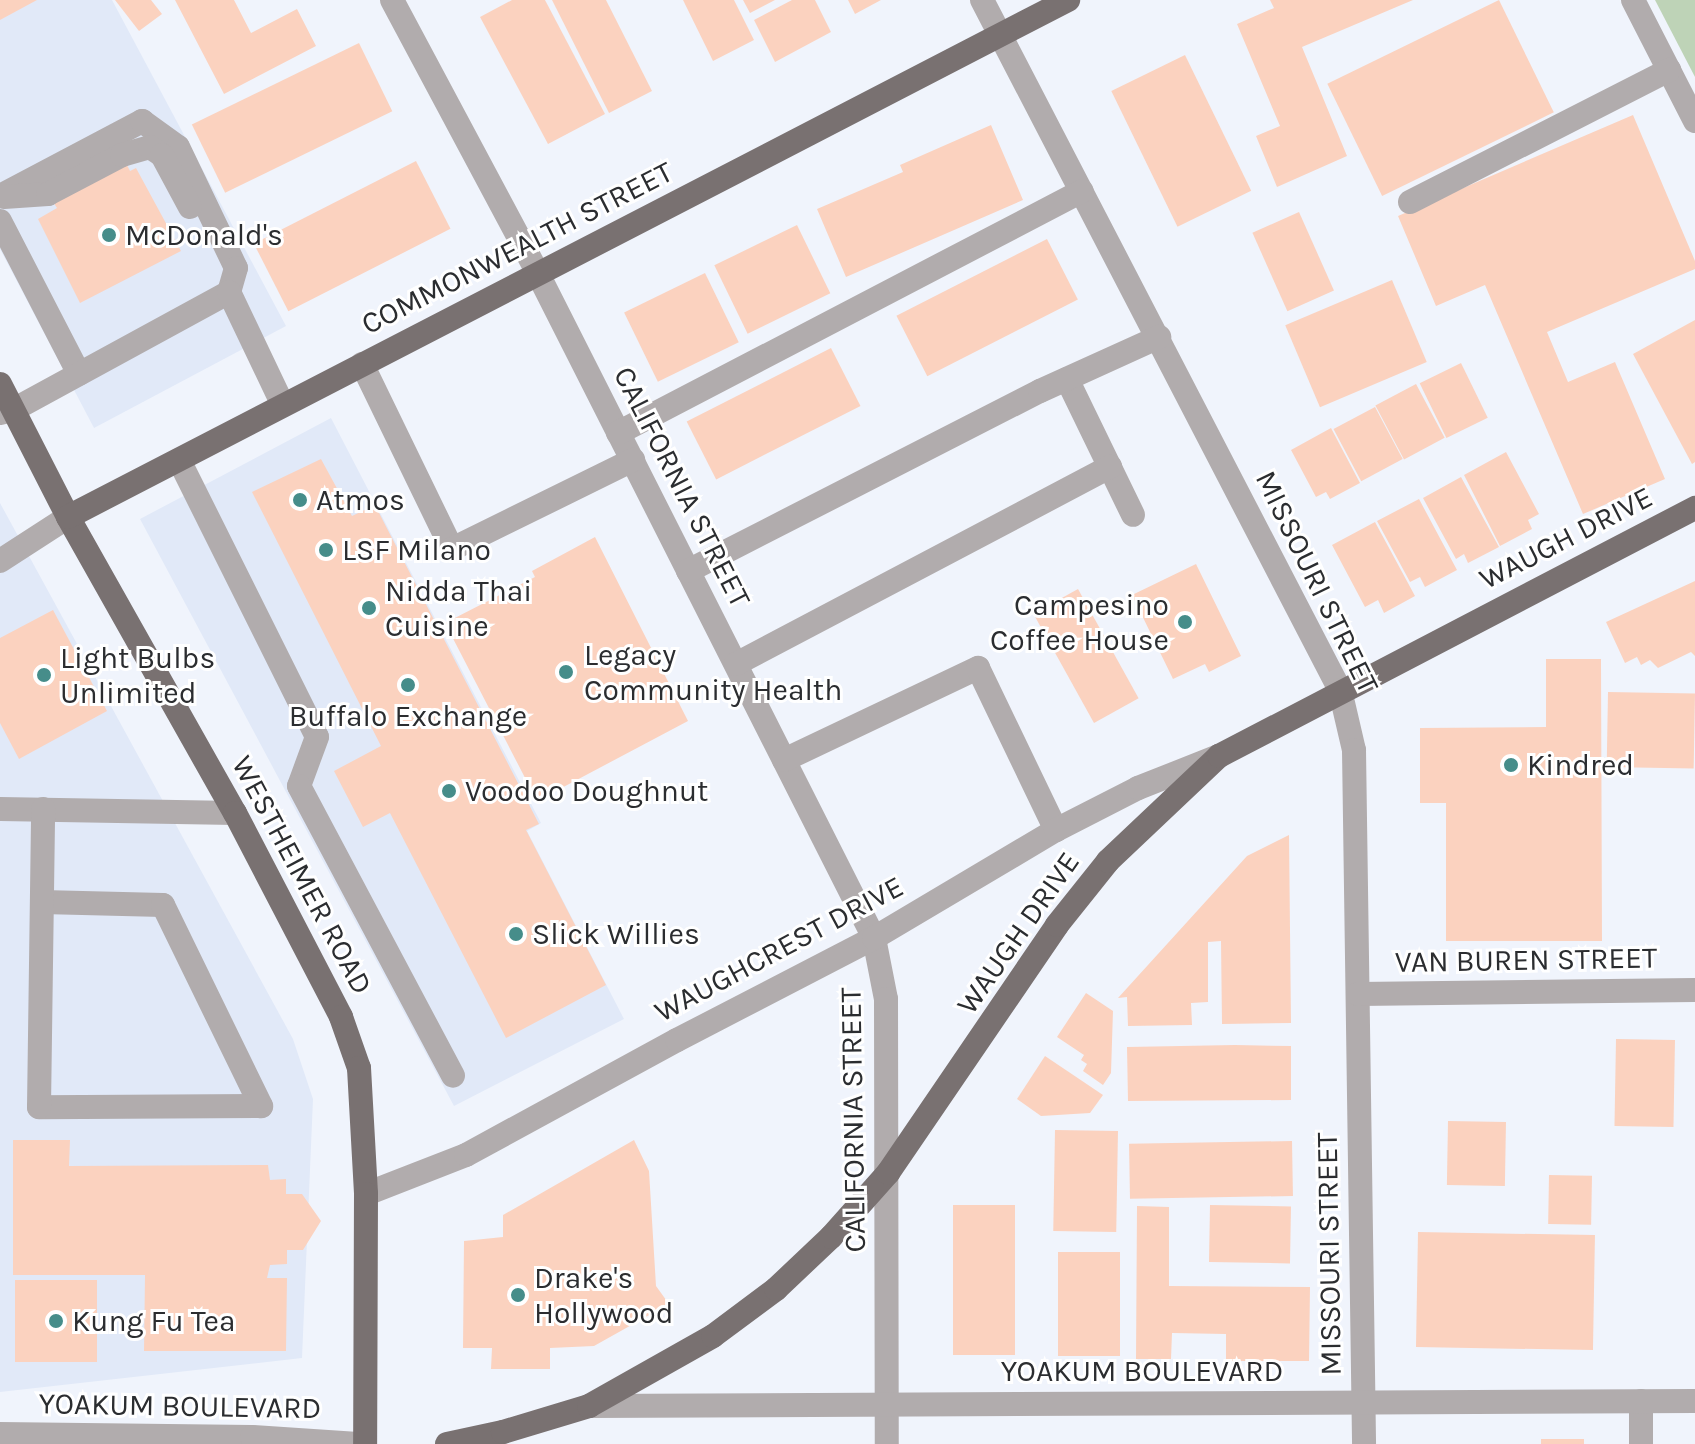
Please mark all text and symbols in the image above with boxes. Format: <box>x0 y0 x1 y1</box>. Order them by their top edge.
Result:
street label: COMMONWEALTH STREET <box>355 154 679 342</box>
place label: McDonald's <box>125 217 283 253</box>
marker: McDonald's <box>100 226 118 244</box>
street label: CALIFORNIA STREET <box>606 361 758 613</box>
street label: MISSOURI STREET <box>1248 465 1386 699</box>
street label: WAUGH DRIVE <box>1473 479 1659 597</box>
place label: Atmos <box>316 482 405 518</box>
marker: Atmos <box>291 491 309 509</box>
place label: LSF Milano <box>342 532 491 568</box>
marker: LSF Milano <box>317 541 335 559</box>
place label: Nidda Thai Cuisine <box>385 573 532 644</box>
place label: Campesino Coffee House <box>990 587 1169 658</box>
marker: Nidda Thai Cuisine <box>360 599 378 617</box>
marker: Campesino Coffee House <box>1176 613 1194 631</box>
place label: Legacy Community Health <box>584 637 842 708</box>
place label: Light Bulbs Unlimited <box>60 640 215 710</box>
marker: Legacy Community Health <box>555 661 577 683</box>
marker: Light Bulbs Unlimited <box>35 666 53 684</box>
marker: Buffalo Exchange <box>399 676 417 694</box>
place label: Buffalo Exchange <box>289 698 527 734</box>
place label: Kindred <box>1527 747 1634 783</box>
street label: WESTHEIMER ROAD <box>224 750 380 1000</box>
marker: Kindred <box>1502 756 1520 774</box>
place label: Voodoo Doughnut <box>465 773 708 809</box>
marker: Voodoo Doughnut <box>440 782 458 800</box>
street label: WAUGH DRIVE <box>949 845 1087 1021</box>
street label: WAUGHCREST DRIVE <box>649 868 909 1030</box>
place label: Slick Willies <box>532 916 700 952</box>
marker: Slick Willies <box>507 925 525 943</box>
street label: VAN BUREN STREET <box>1395 940 1657 980</box>
street label: CALIFORNIA STREET <box>833 987 873 1253</box>
street label: MISSOURI STREET <box>1309 1132 1349 1376</box>
place label: Drake's Hollywood <box>534 1260 674 1330</box>
marker: Drake's Hollywood <box>509 1286 527 1304</box>
place label: Kung Fu Tea <box>72 1303 236 1339</box>
marker: Kung Fu Tea <box>47 1312 65 1330</box>
street label: YOAKUM BOULEVARD <box>1001 1353 1283 1389</box>
street label: YOAKUM BOULEVARD <box>38 1386 322 1426</box>

